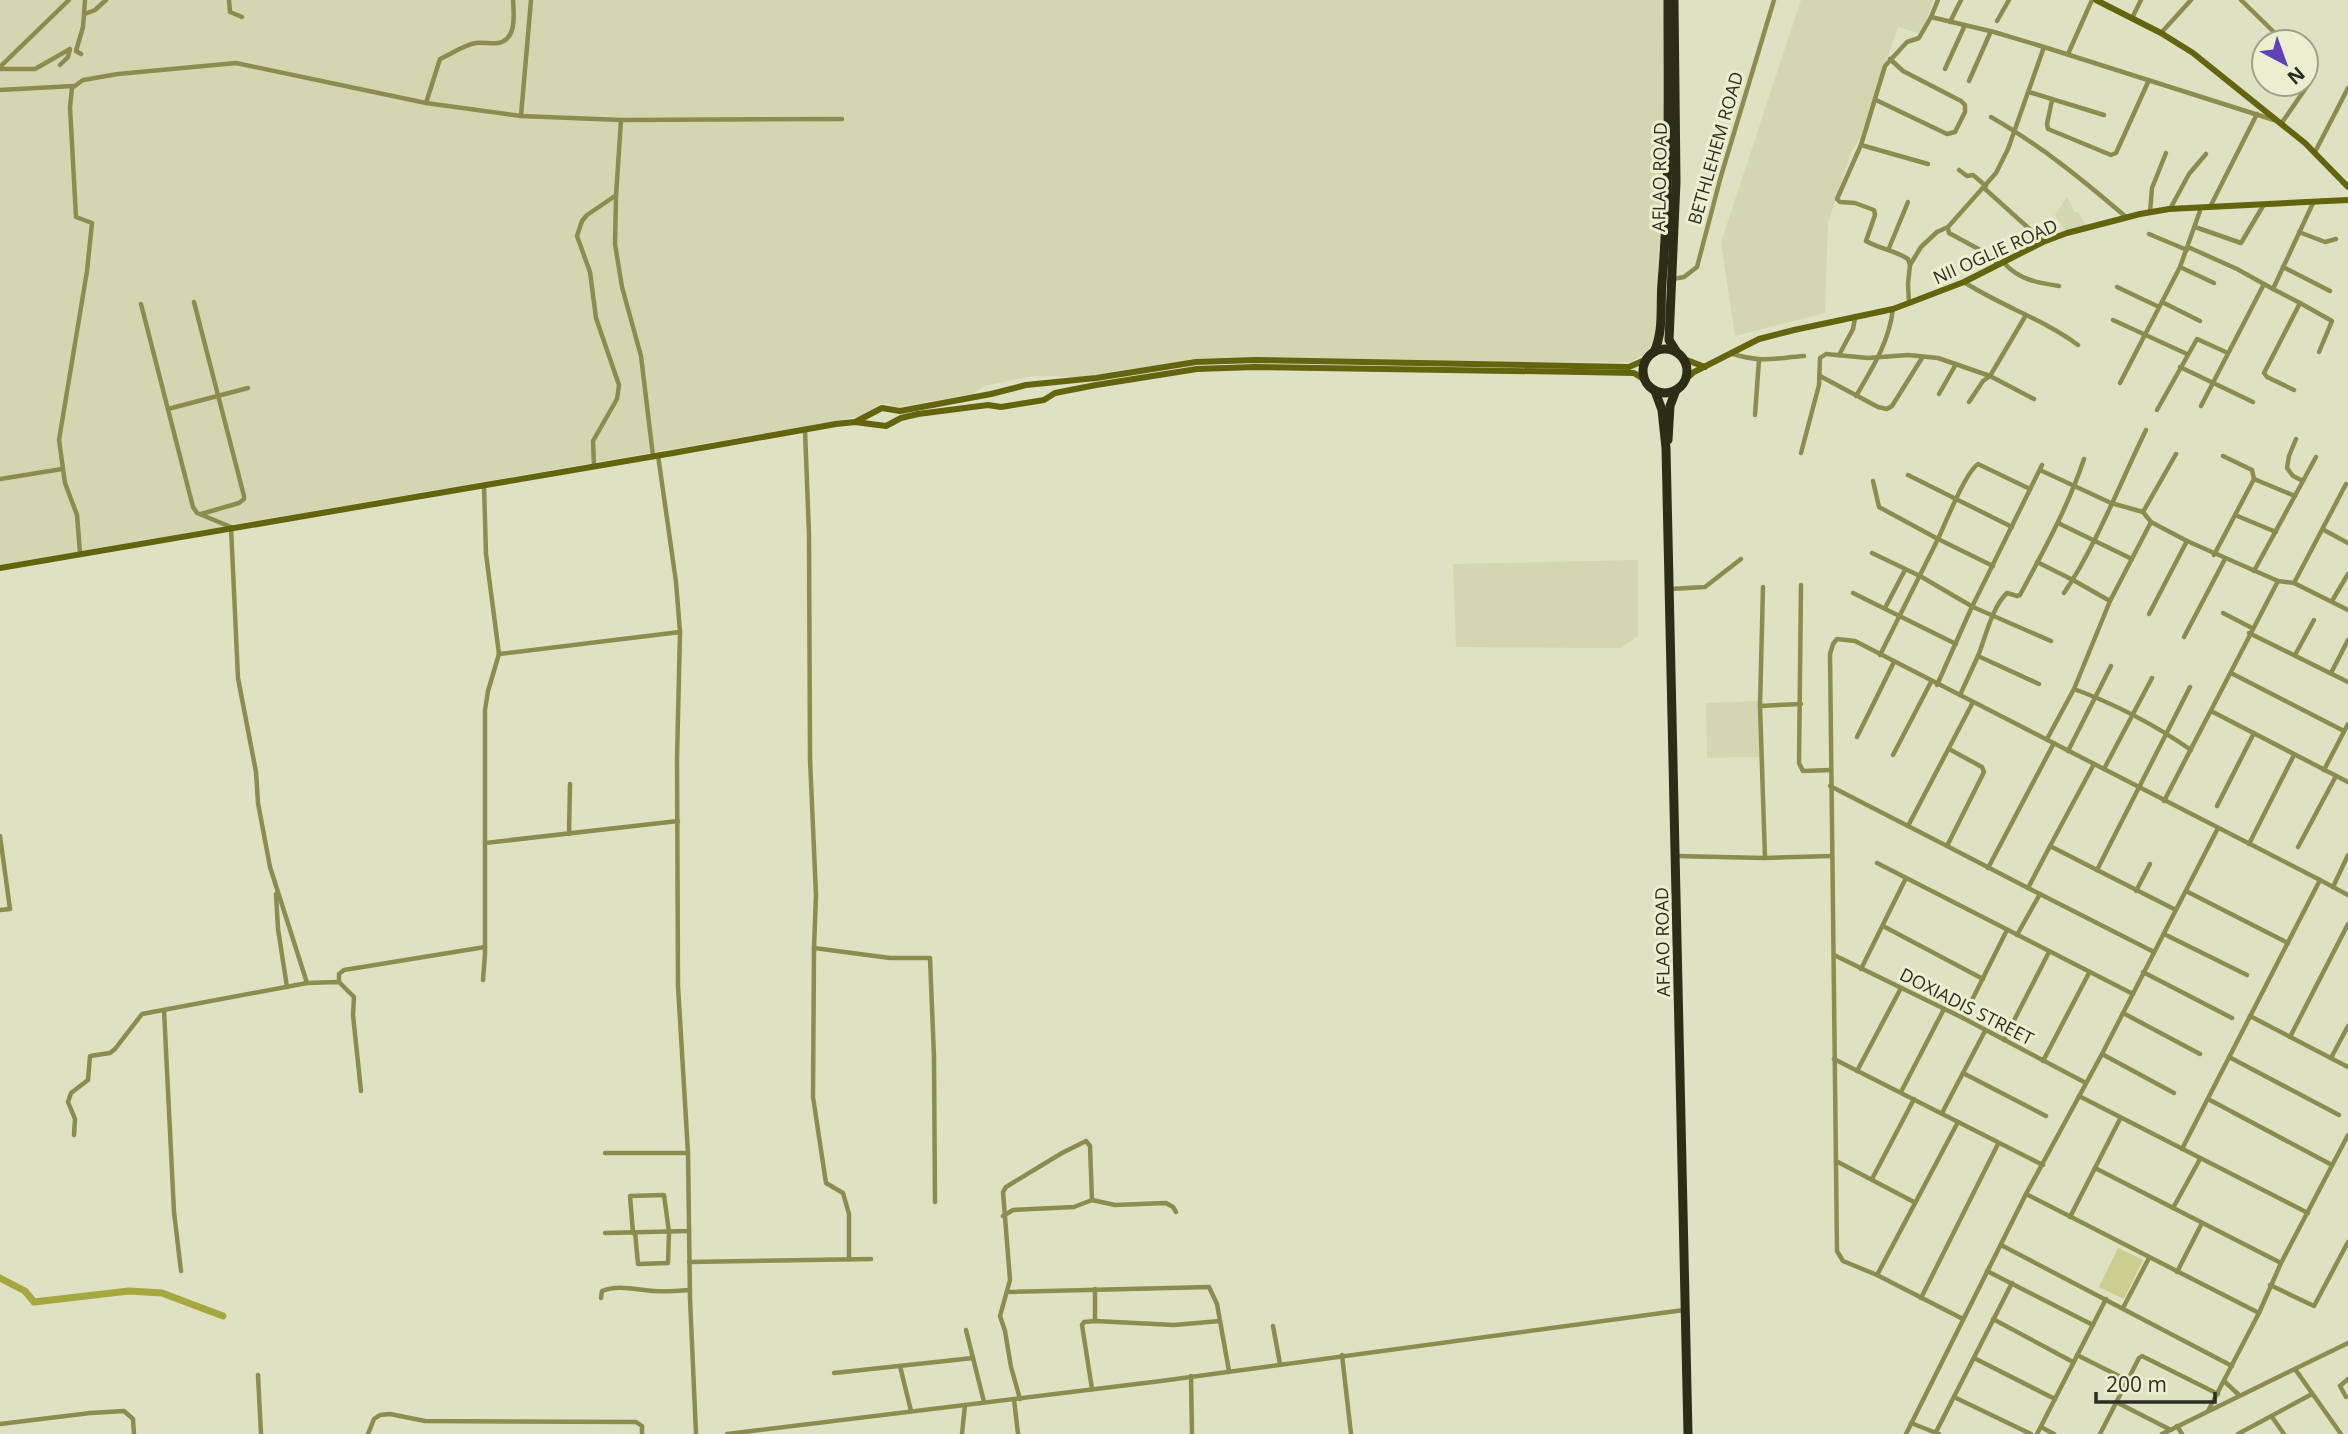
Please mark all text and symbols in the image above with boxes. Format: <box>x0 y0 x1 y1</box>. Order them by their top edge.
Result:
north arrow <box>2250 28 2320 98</box>
text: N <box>2282 61 2311 91</box>
street label: BETHLEHEM ROAD <box>1682 69 1748 227</box>
street label: AFLAO ROAD <box>1646 122 1672 232</box>
street label: NII OGLIE ROAD <box>1929 213 2061 289</box>
street label: AFLAO ROAD <box>1649 887 1675 997</box>
street label: DOXIADIS STREET <box>1896 962 2038 1050</box>
scale bar <box>2096 1360 2215 1404</box>
text: 200 m <box>2106 1370 2167 1398</box>

